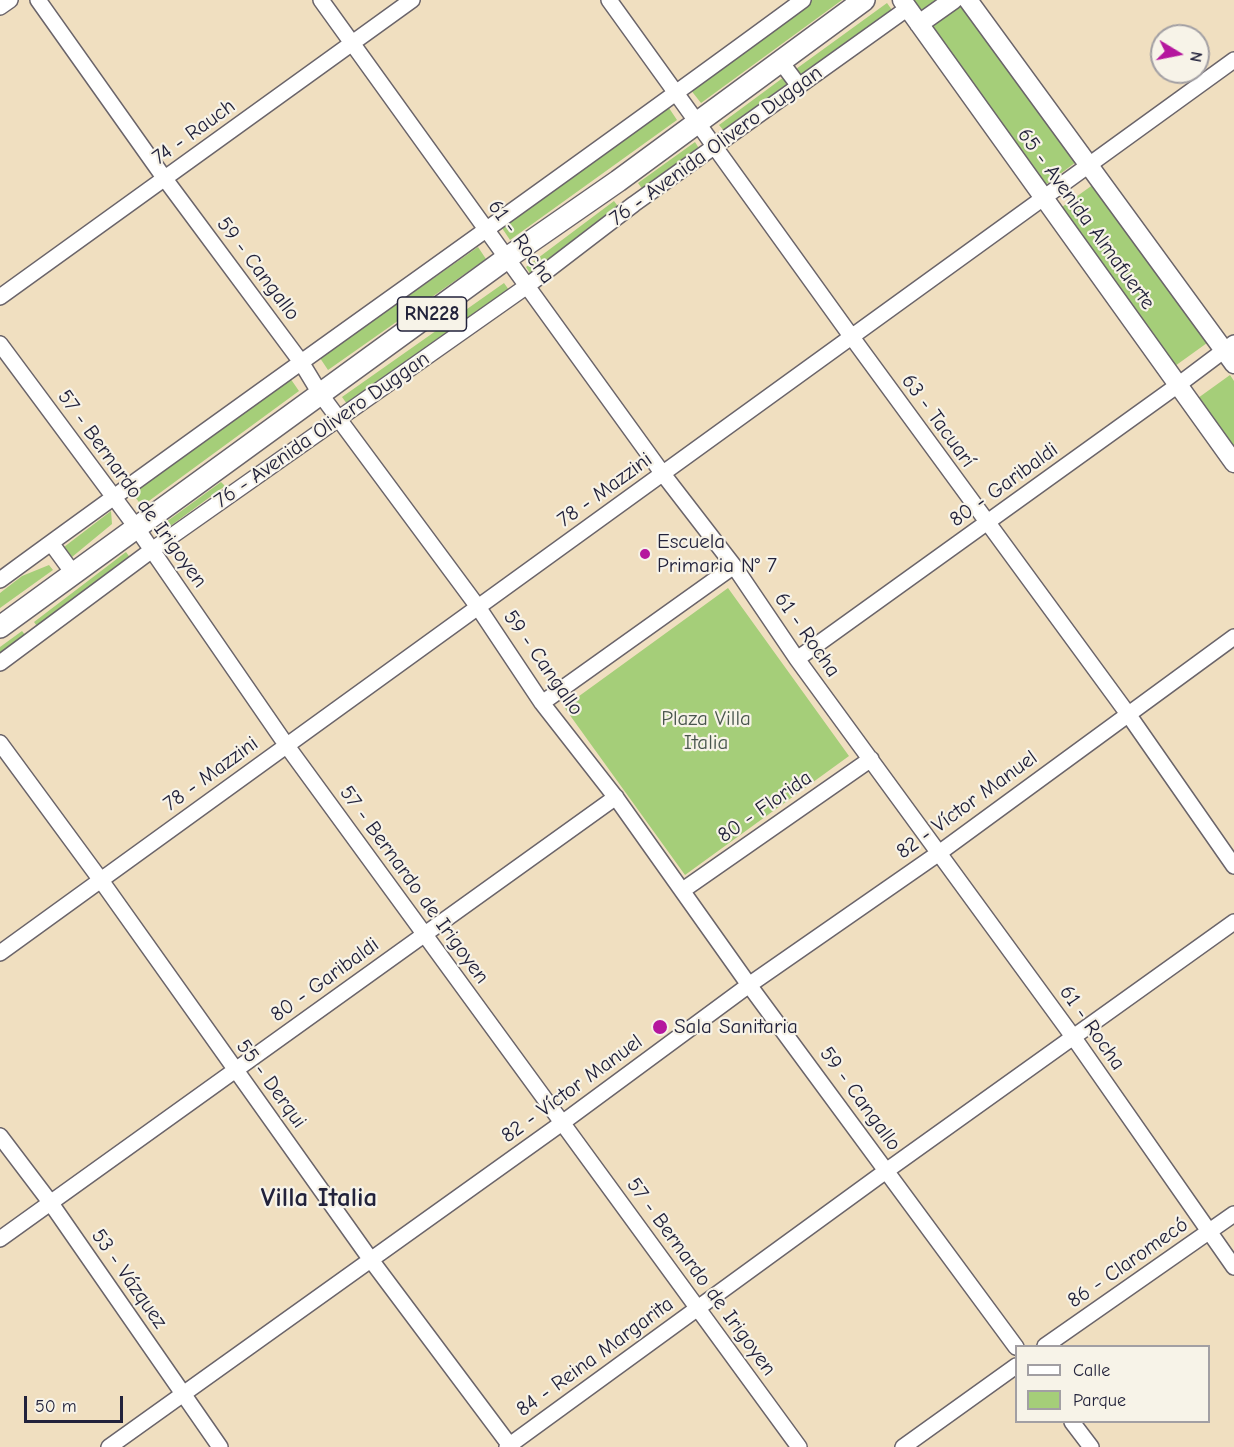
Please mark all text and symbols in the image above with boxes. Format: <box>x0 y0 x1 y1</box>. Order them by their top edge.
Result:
north arrow <box>1150 24 1210 84</box>
text: N <box>1186 50 1206 63</box>
street label: 76 - Avenida Olivero Duggan <box>605 60 827 232</box>
street label: 74 - Rauch <box>148 94 240 170</box>
street label: 65 - Avenida Almafuerte <box>1012 123 1160 315</box>
street label: 61 - Rocha <box>482 195 560 289</box>
street label: 59 - Cangallo <box>211 212 305 326</box>
road number: RN228 <box>398 297 466 331</box>
street label: 76 - Avenida Olivero Duggan <box>210 346 434 514</box>
street label: 63 - Tacuarí <box>896 369 980 473</box>
street label: 57 - Bernardo de Irigoyen <box>52 385 212 593</box>
street label: 80 - Garibaldi <box>945 437 1063 533</box>
street label: 78 - Mazzini <box>553 447 657 533</box>
place label: Escuela Primaria N° 7 <box>657 529 777 579</box>
marker: Escuela Primaria N° 7 <box>638 547 652 561</box>
street label: 61 - Rocha <box>769 588 845 682</box>
street label: 59 - Cangallo <box>498 606 588 720</box>
park label: Plaza Villa Italia <box>661 706 751 756</box>
street label: 78 - Mazzini <box>159 731 263 817</box>
street label: 82 - Víctor Manuel <box>892 745 1042 865</box>
street label: 80 - Florida <box>713 765 817 849</box>
street label: 57 - Bernardo de Irigoyen <box>334 781 494 989</box>
street label: 80 - Garibaldi <box>266 932 384 1028</box>
street label: 61 - Rocha <box>1054 981 1130 1075</box>
place label: Sala Sanitaria <box>674 1014 798 1040</box>
marker: Sala Sanitaria <box>651 1018 669 1036</box>
street label: 82 - Víctor Manuel <box>497 1029 647 1149</box>
street label: 55 - Derqui <box>230 1035 312 1133</box>
street label: 59 - Cangallo <box>814 1042 906 1156</box>
street label: 57 - Bernardo de Irigoyen <box>621 1173 781 1381</box>
district label: Villa Italia <box>261 1182 377 1214</box>
street label: 86 - Claromecó <box>1063 1212 1193 1314</box>
street label: 53 - Vázquez <box>85 1224 173 1334</box>
street label: 84 - Reina Margarita <box>512 1292 678 1422</box>
legend <box>1015 1345 1210 1423</box>
text: Calle <box>1073 1360 1110 1381</box>
scale bar <box>27 1384 126 1422</box>
text: Parque <box>1073 1390 1126 1411</box>
text: 50 m <box>35 1396 77 1417</box>

